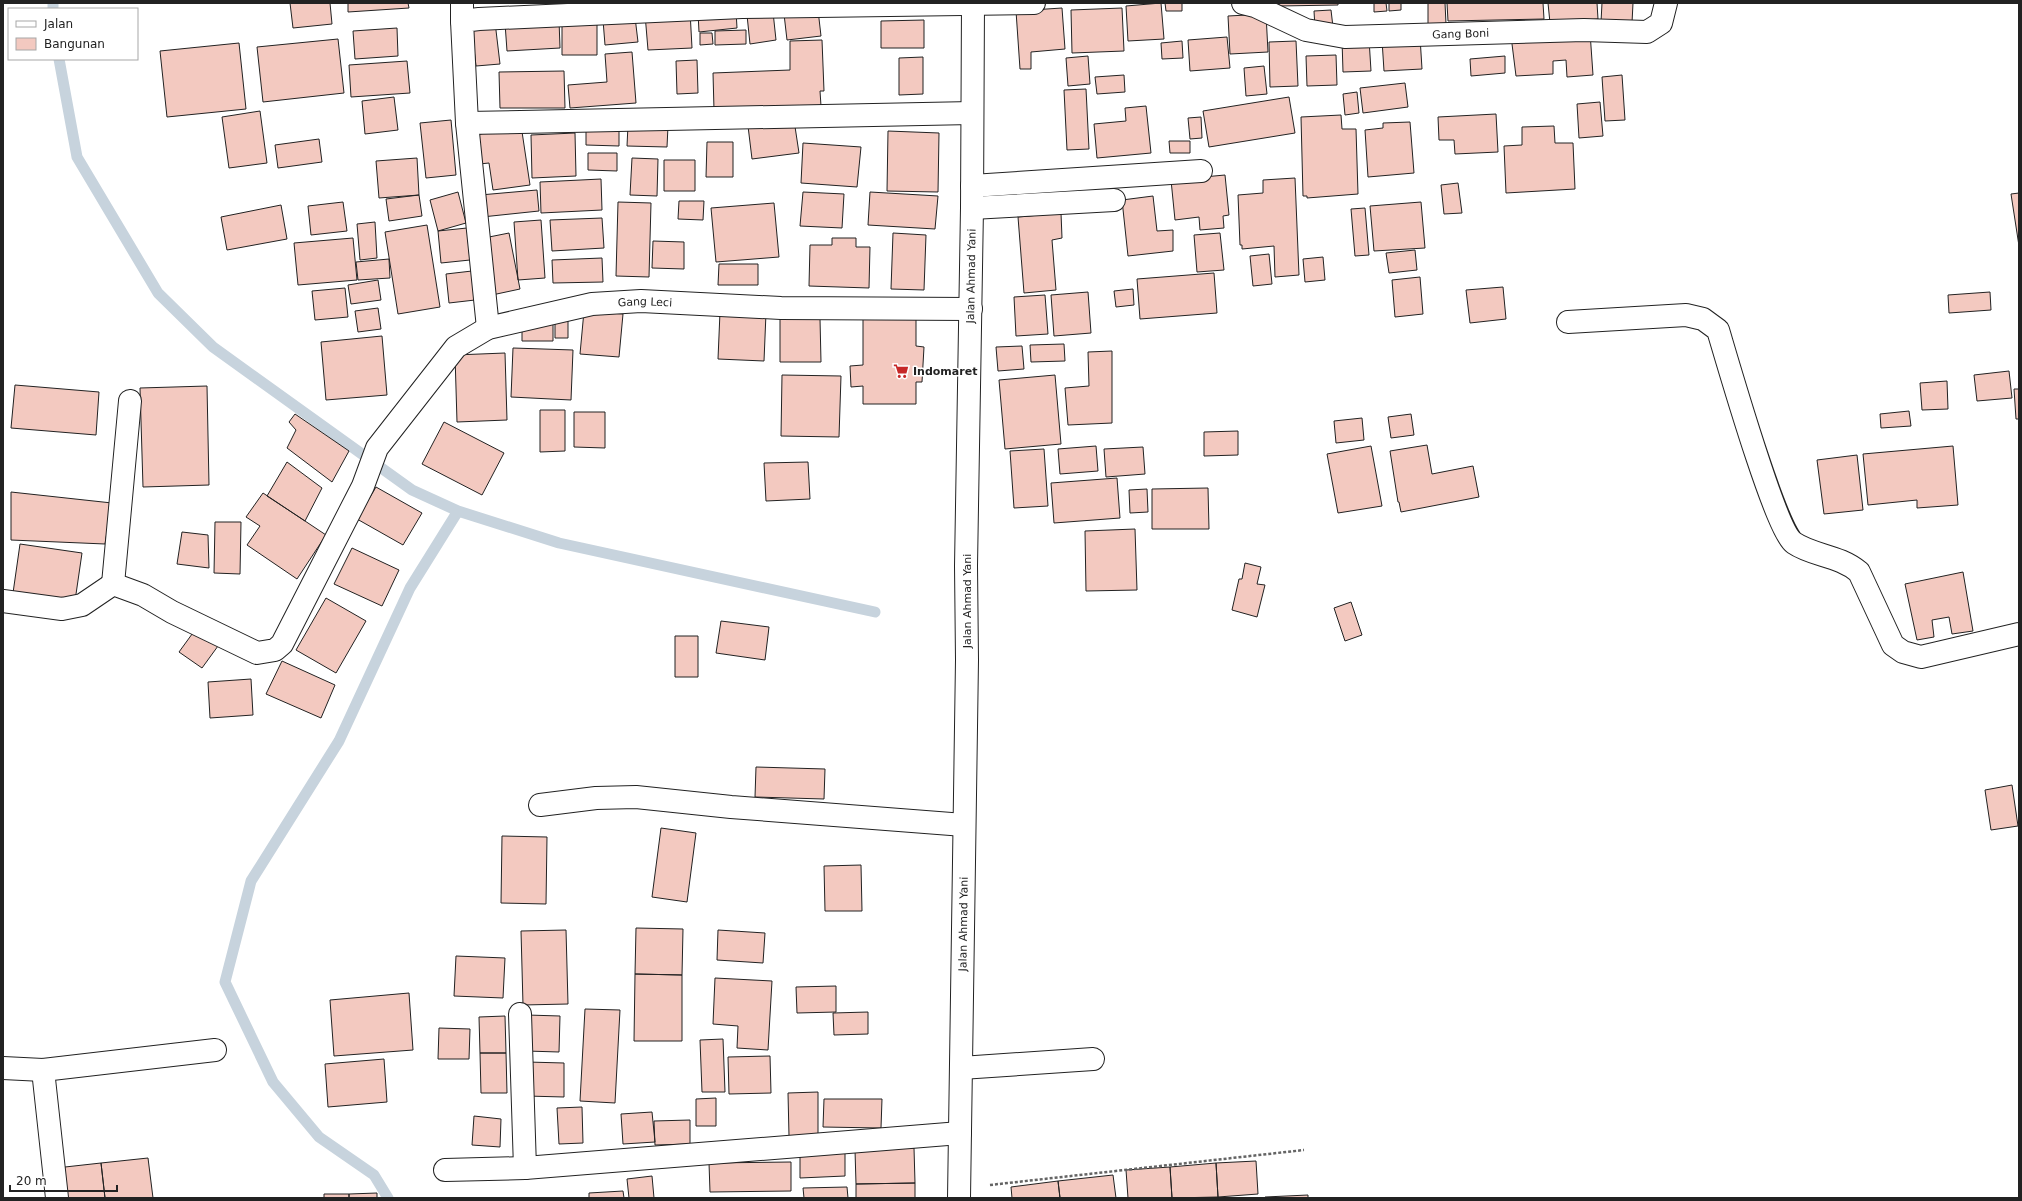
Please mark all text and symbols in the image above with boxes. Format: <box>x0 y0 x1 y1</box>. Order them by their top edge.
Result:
legend <box>8 8 138 60</box>
text: Jalan <box>43 17 73 31</box>
street label: Gang Boni <box>1432 27 1489 41</box>
text: Bangunan <box>44 37 105 51</box>
street label: Jalan Ahmad Yani <box>964 229 979 325</box>
street label: Gang Leci <box>617 295 672 310</box>
supermarket icon: Indomaret <box>892 362 910 380</box>
place label: Indomaret <box>913 365 977 378</box>
street label: Jalan Ahmad Yani <box>961 554 974 649</box>
street label: Jalan Ahmad Yani <box>956 877 971 973</box>
scale bar <box>10 1167 117 1193</box>
text: 20 m <box>16 1174 47 1188</box>

